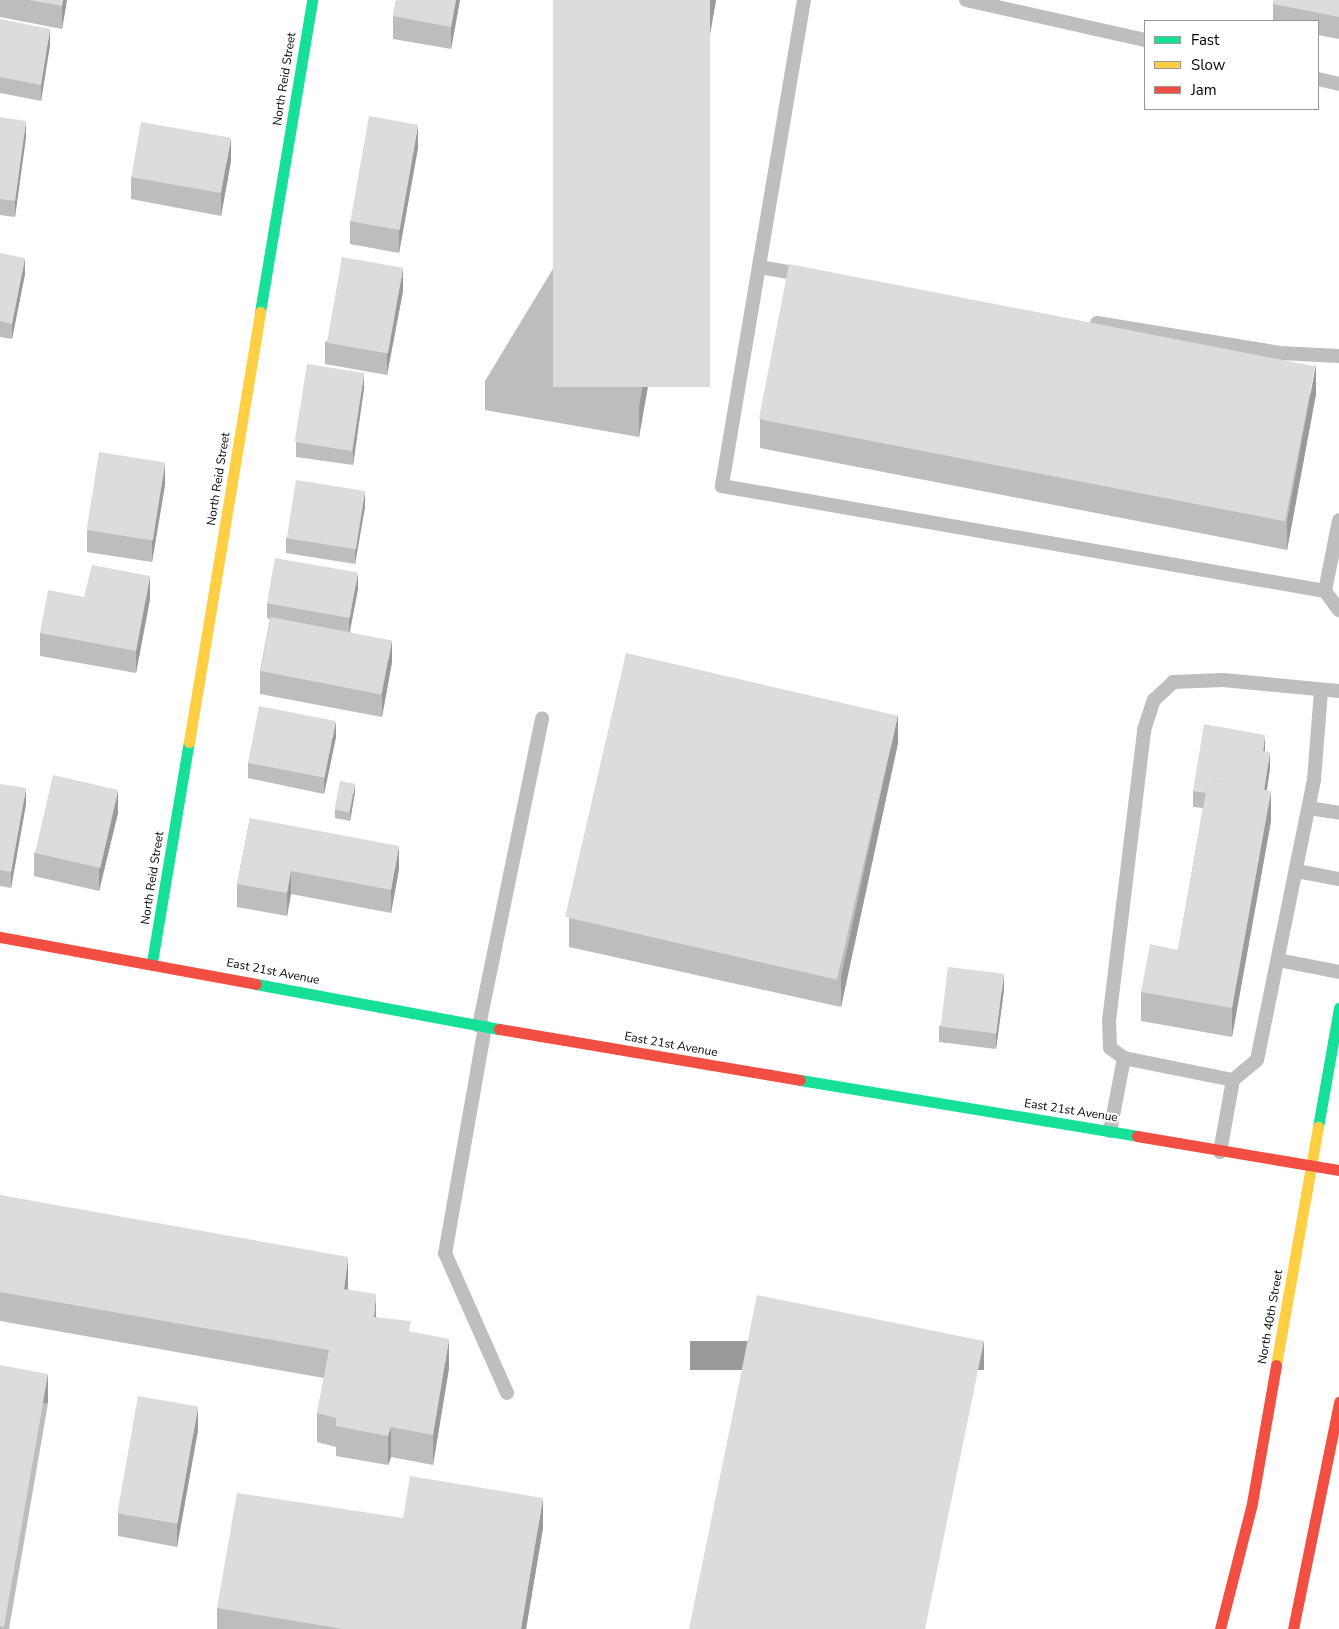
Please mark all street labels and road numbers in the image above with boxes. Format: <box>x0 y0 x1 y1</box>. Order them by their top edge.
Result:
street label: North Reid Street <box>271 31 299 127</box>
street label: North Reid Street <box>205 431 233 527</box>
street label: North Reid Street <box>139 830 167 926</box>
street label: East 21st Avenue <box>225 956 321 988</box>
street label: East 21st Avenue <box>623 1030 719 1060</box>
street label: East 21st Avenue <box>1023 1096 1119 1126</box>
street label: North 40th Street <box>1256 1269 1286 1365</box>

